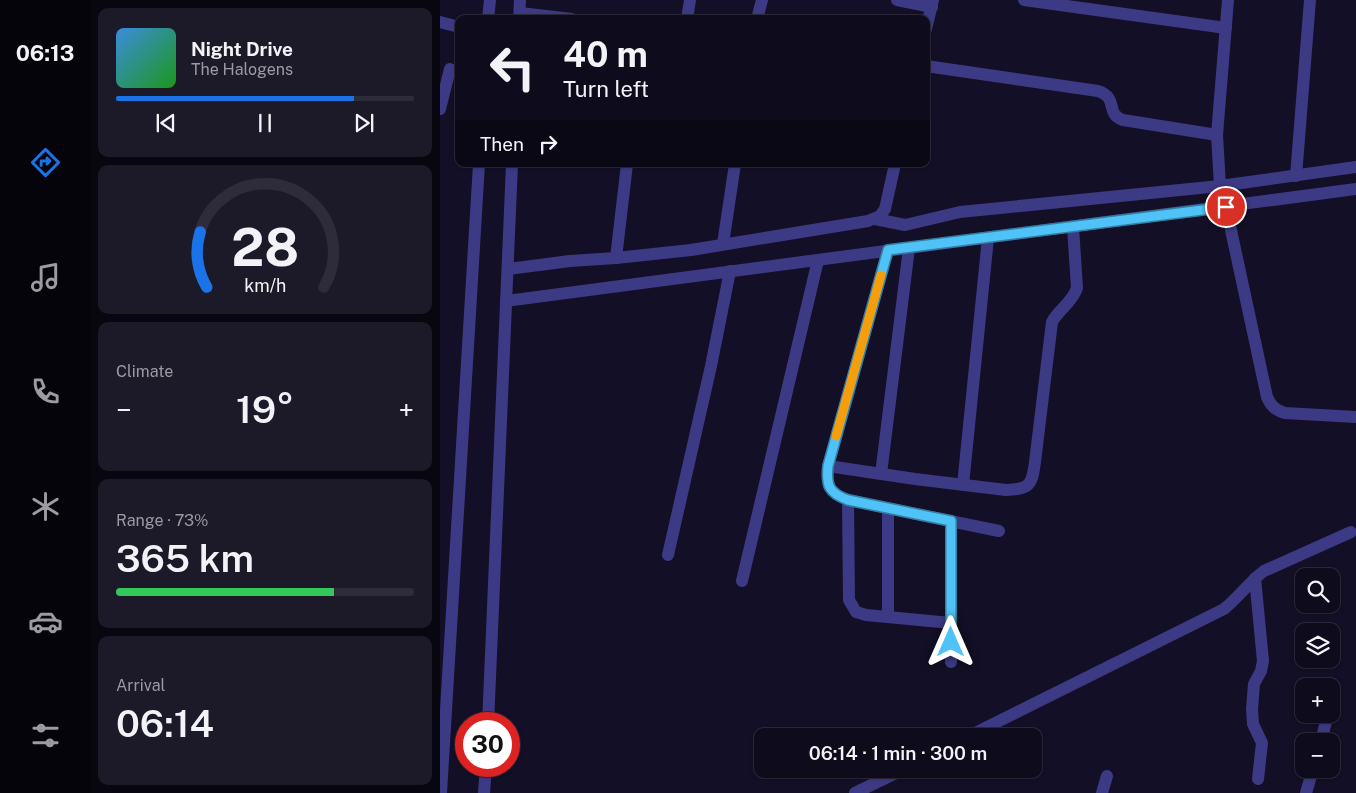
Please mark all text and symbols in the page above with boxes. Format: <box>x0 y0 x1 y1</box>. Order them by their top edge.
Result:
text: 40 m <box>563 34 648 75</box>
icon: left <box>480 35 545 100</box>
text: Night Drive <box>191 38 293 60</box>
text: 06:13 <box>16 40 74 66</box>
text: The Halogens <box>191 60 293 79</box>
text: Turn left <box>563 76 649 102</box>
icon: previous <box>152 109 180 137</box>
icon: pause <box>251 109 279 137</box>
icon: next <box>350 109 378 137</box>
icon: right <box>534 130 562 158</box>
text: Then <box>480 133 524 155</box>
icon: directions <box>28 145 63 180</box>
pin <box>1205 186 1247 228</box>
icon: arrive <box>1212 193 1240 221</box>
text: 28 <box>231 217 299 278</box>
icon: music <box>28 260 63 295</box>
text: km/h <box>244 275 286 296</box>
text: Climate <box>116 362 173 381</box>
icon: phone <box>28 374 63 409</box>
text: 19° <box>236 387 294 432</box>
text: − <box>116 393 132 426</box>
text: + <box>398 393 414 426</box>
icon: climate <box>28 489 63 524</box>
text: Range · 73% <box>116 511 209 530</box>
text: 365 km <box>116 536 254 581</box>
map controls <box>1295 568 1340 778</box>
button: search <box>1295 568 1340 613</box>
icon: car <box>28 604 63 639</box>
position arrow <box>924 615 976 667</box>
button: layers <box>1295 623 1340 668</box>
text: Arrival <box>116 676 165 695</box>
button: + <box>1295 678 1340 723</box>
text: 06:14 <box>116 701 214 746</box>
speed limit sign: 30 <box>455 712 520 777</box>
icon: filters <box>28 718 63 753</box>
button: − <box>1295 733 1340 778</box>
text: 06:14 · 1 min · 300 m <box>809 742 987 764</box>

